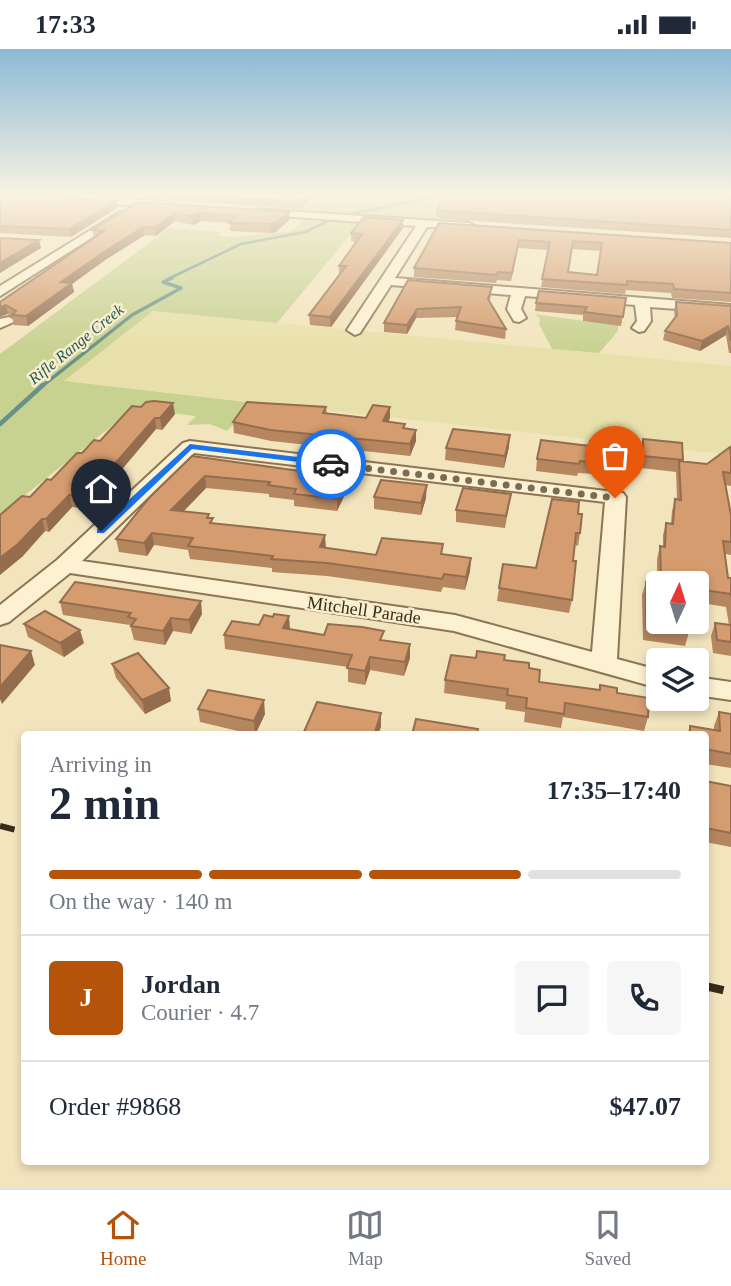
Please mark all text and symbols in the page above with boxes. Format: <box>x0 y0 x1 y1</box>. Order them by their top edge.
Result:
text: 17:33 <box>35 10 96 39</box>
water label: Rifle Range Creek <box>25 300 128 389</box>
pin <box>585 426 645 498</box>
courier <box>296 429 366 499</box>
icon: bag <box>596 437 634 475</box>
icon: car <box>312 445 350 483</box>
pin <box>71 459 131 531</box>
icon: home <box>82 470 120 508</box>
north arrow <box>646 571 709 633</box>
map controls <box>646 571 709 711</box>
street label: Mitchell Parade <box>306 592 422 628</box>
button: layers <box>646 648 709 711</box>
text: Arriving in <box>49 752 152 777</box>
text: 17:35–17:40 <box>547 776 681 805</box>
text: 2 min <box>49 778 160 829</box>
text: On the way · 140 m <box>49 889 232 914</box>
button: chat <box>515 961 589 1035</box>
button: phone <box>607 961 681 1035</box>
text: Jordan <box>141 970 220 999</box>
text: J <box>80 983 93 1012</box>
text: Courier · 4.7 <box>141 1000 259 1025</box>
text: Order #9868 <box>49 1092 181 1121</box>
text: $47.07 <box>610 1092 681 1121</box>
tab: Home <box>100 1206 146 1270</box>
tab: Map <box>346 1206 384 1270</box>
tab: Saved <box>585 1206 631 1270</box>

